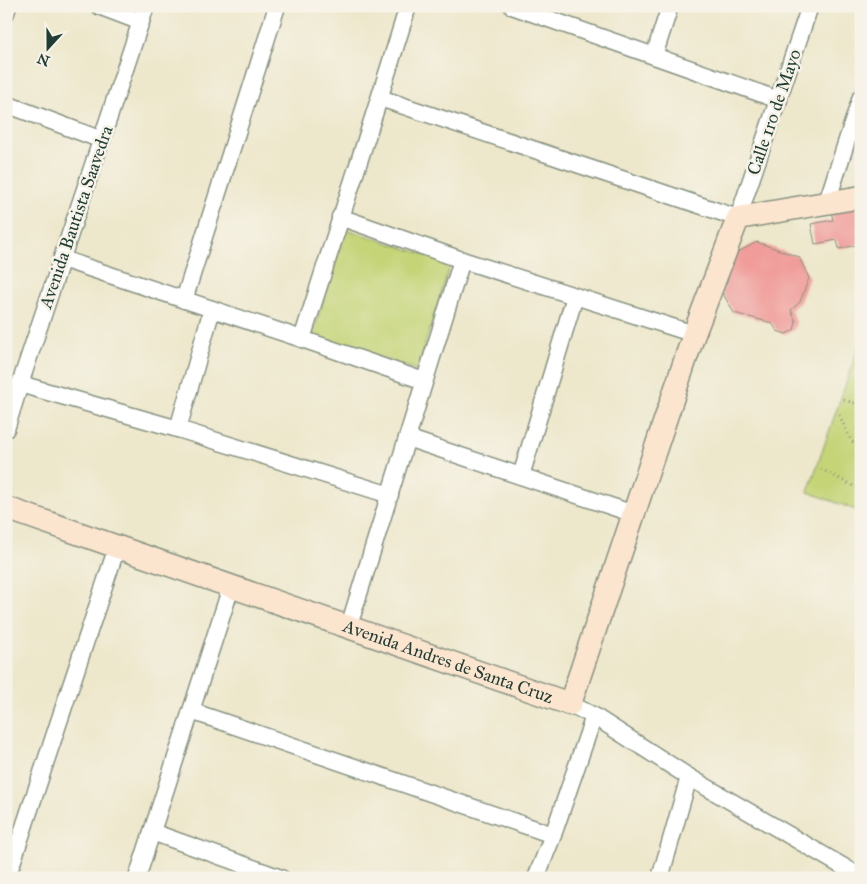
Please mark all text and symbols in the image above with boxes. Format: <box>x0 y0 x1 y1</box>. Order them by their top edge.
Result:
north arrow <box>22 22 72 72</box>
street label: Calle 1ro de Mayo <box>742 46 806 178</box>
text: N <box>35 50 52 70</box>
street label: Avenida Bautista Saavedra <box>34 122 118 312</box>
street label: Avenida Andres de Santa Cruz <box>339 614 556 708</box>

